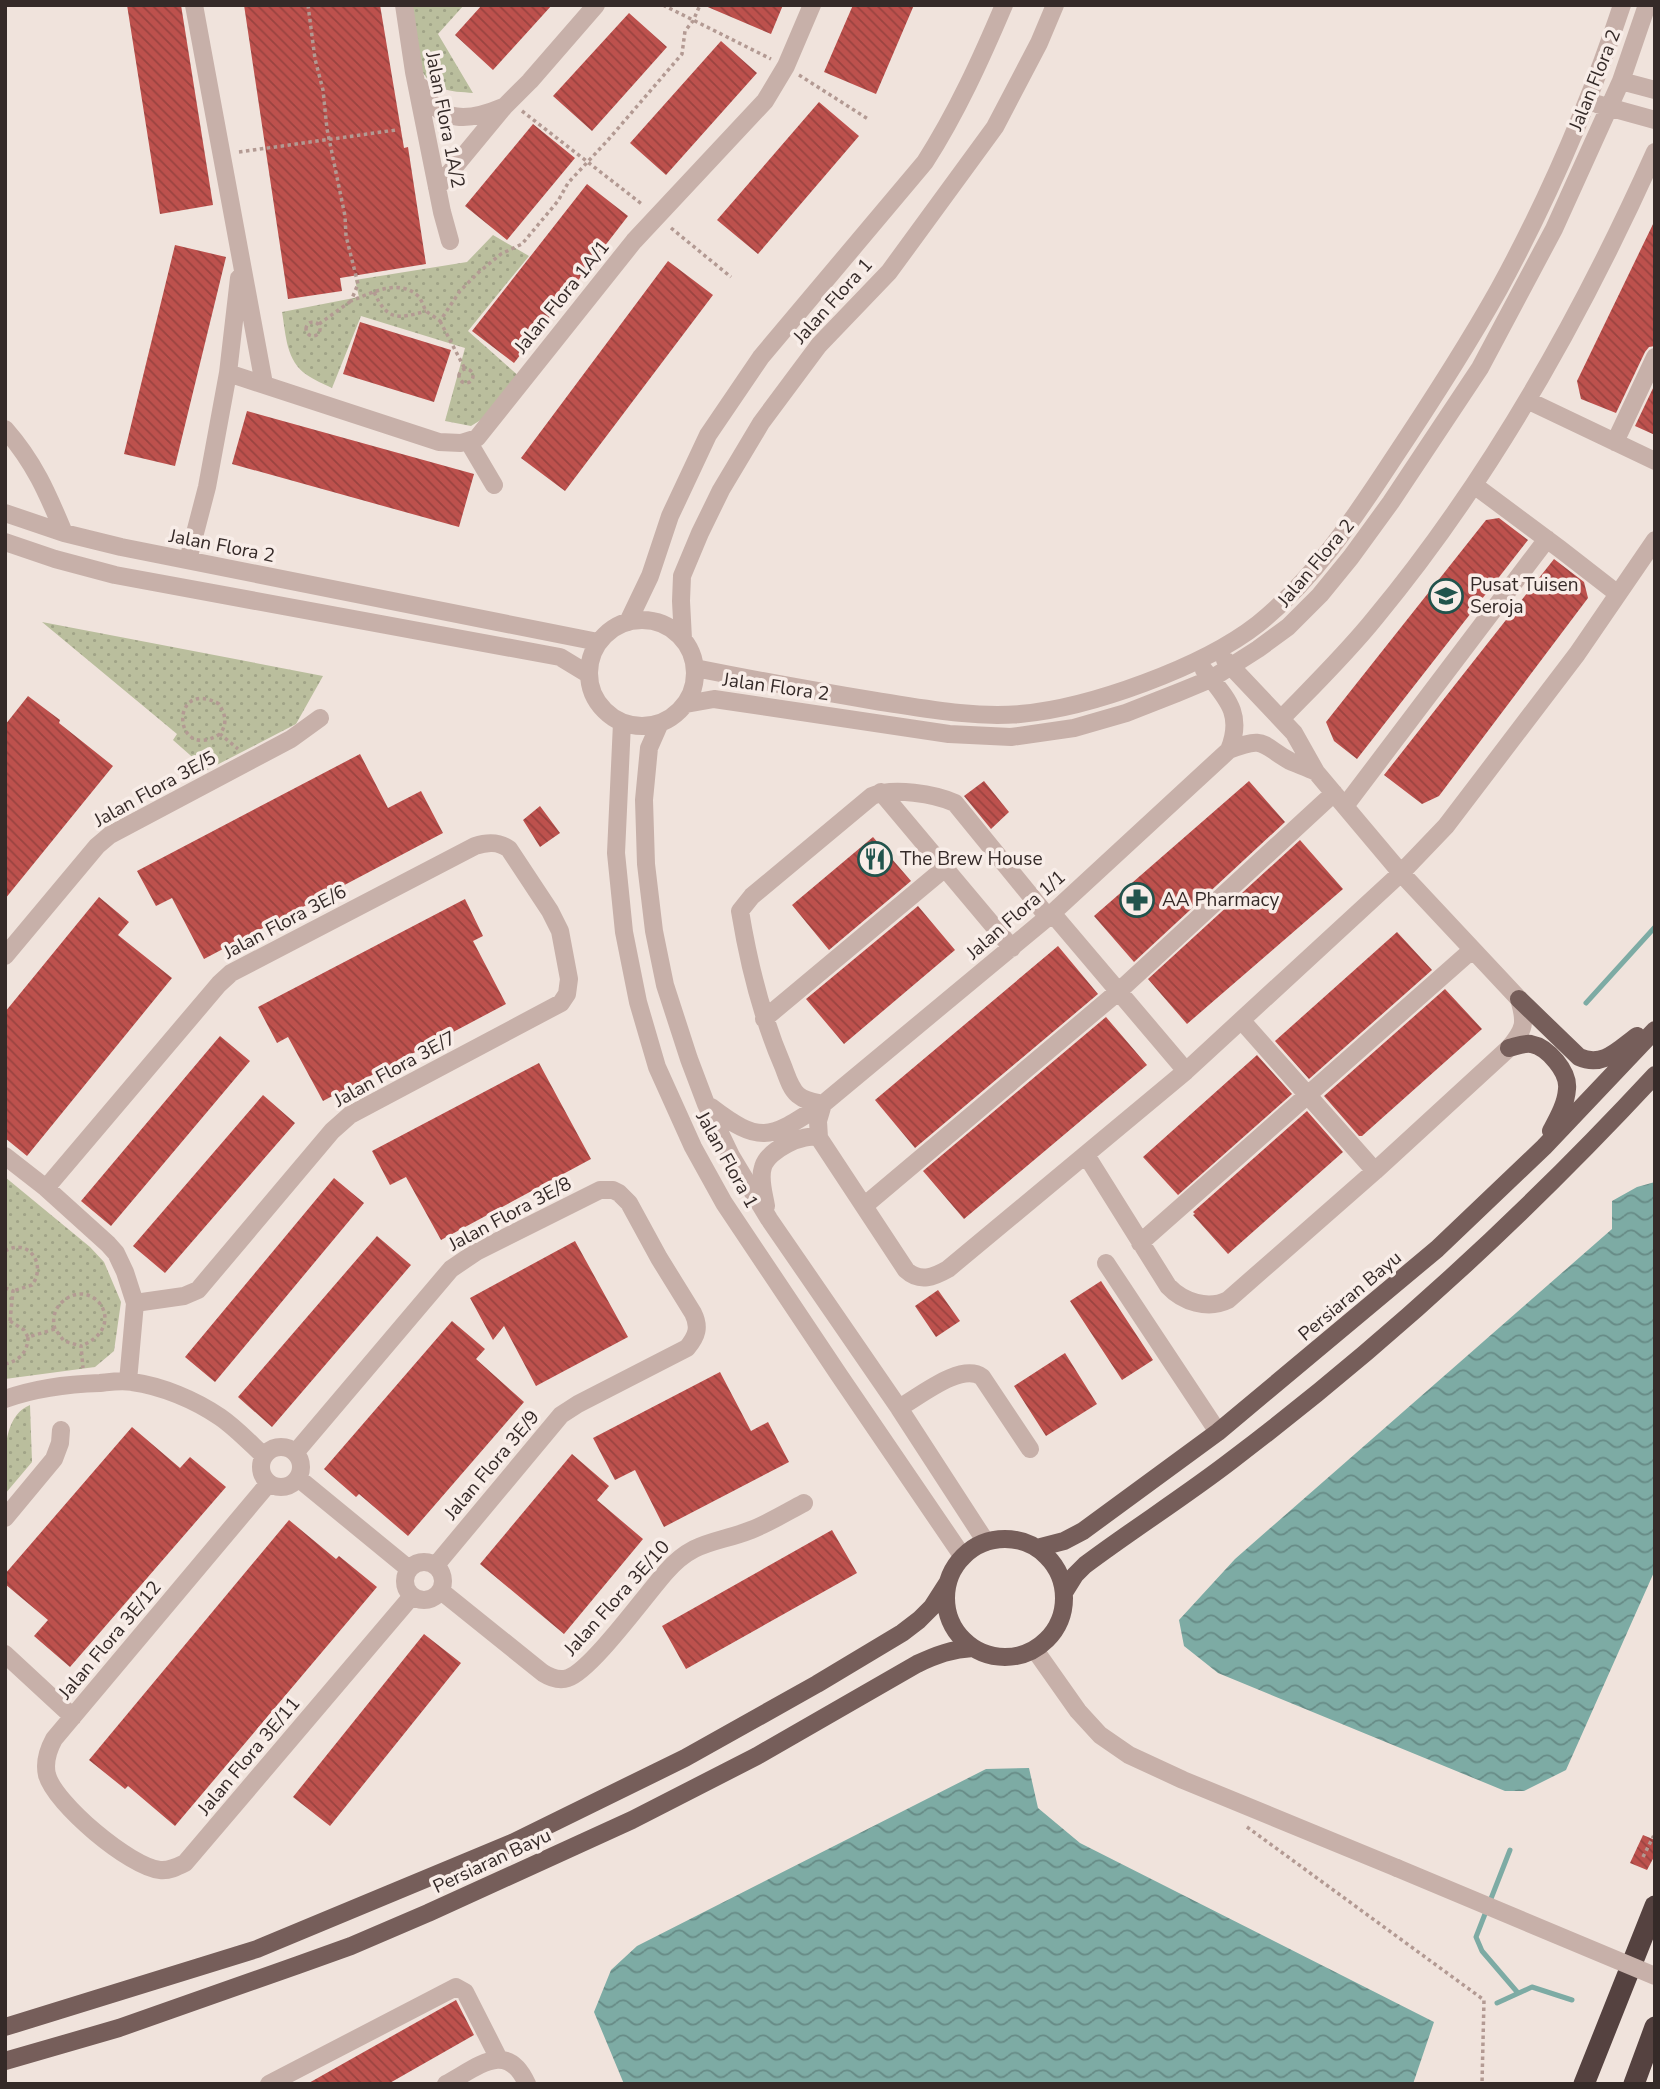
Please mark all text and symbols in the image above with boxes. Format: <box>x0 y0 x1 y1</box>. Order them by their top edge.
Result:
street label: Jalan Flora 2 <box>1562 25 1627 135</box>
street label: Jalan Flora 1A/2 <box>419 49 471 190</box>
street label: Jalan Flora 1A/1 <box>508 235 616 360</box>
street label: Jalan Flora 1 <box>787 252 879 350</box>
street label: Jalan Flora 2 <box>1271 514 1360 613</box>
street label: Jalan Flora 2 <box>166 523 277 569</box>
place label: Pusat Tuisen Seroja <box>1470 572 1578 620</box>
school or university icon: Pusat Tuisen Seroja <box>1427 577 1465 615</box>
street label: Jalan Flora 2 <box>720 667 831 707</box>
street label: Jalan Flora 3E/5 <box>88 745 221 834</box>
restaurant icon: The Brew House <box>856 840 894 878</box>
place label: The Brew House <box>900 846 1043 872</box>
street label: Jalan Flora 1/1 <box>960 865 1071 966</box>
street label: Jalan Flora 3E/6 <box>218 879 351 966</box>
pharmacy icon: AA Pharmacy <box>1118 881 1156 919</box>
place label: AA Pharmacy <box>1162 887 1279 913</box>
street label: Jalan Flora 3E/7 <box>328 1025 461 1114</box>
street label: Jalan Flora 1 <box>689 1106 764 1213</box>
street label: Jalan Flora 3E/8 <box>443 1171 576 1258</box>
street label: Persiaran Bayu <box>1293 1245 1407 1347</box>
street label: Jalan Flora 3E/9 <box>438 1405 546 1526</box>
street label: Jalan Flora 3E/10 <box>557 1535 676 1662</box>
street label: Jalan Flora 3E/12 <box>52 1575 167 1705</box>
street label: Jalan Flora 3E/11 <box>191 1691 306 1821</box>
street label: Persiaran Bayu <box>429 1822 555 1900</box>

